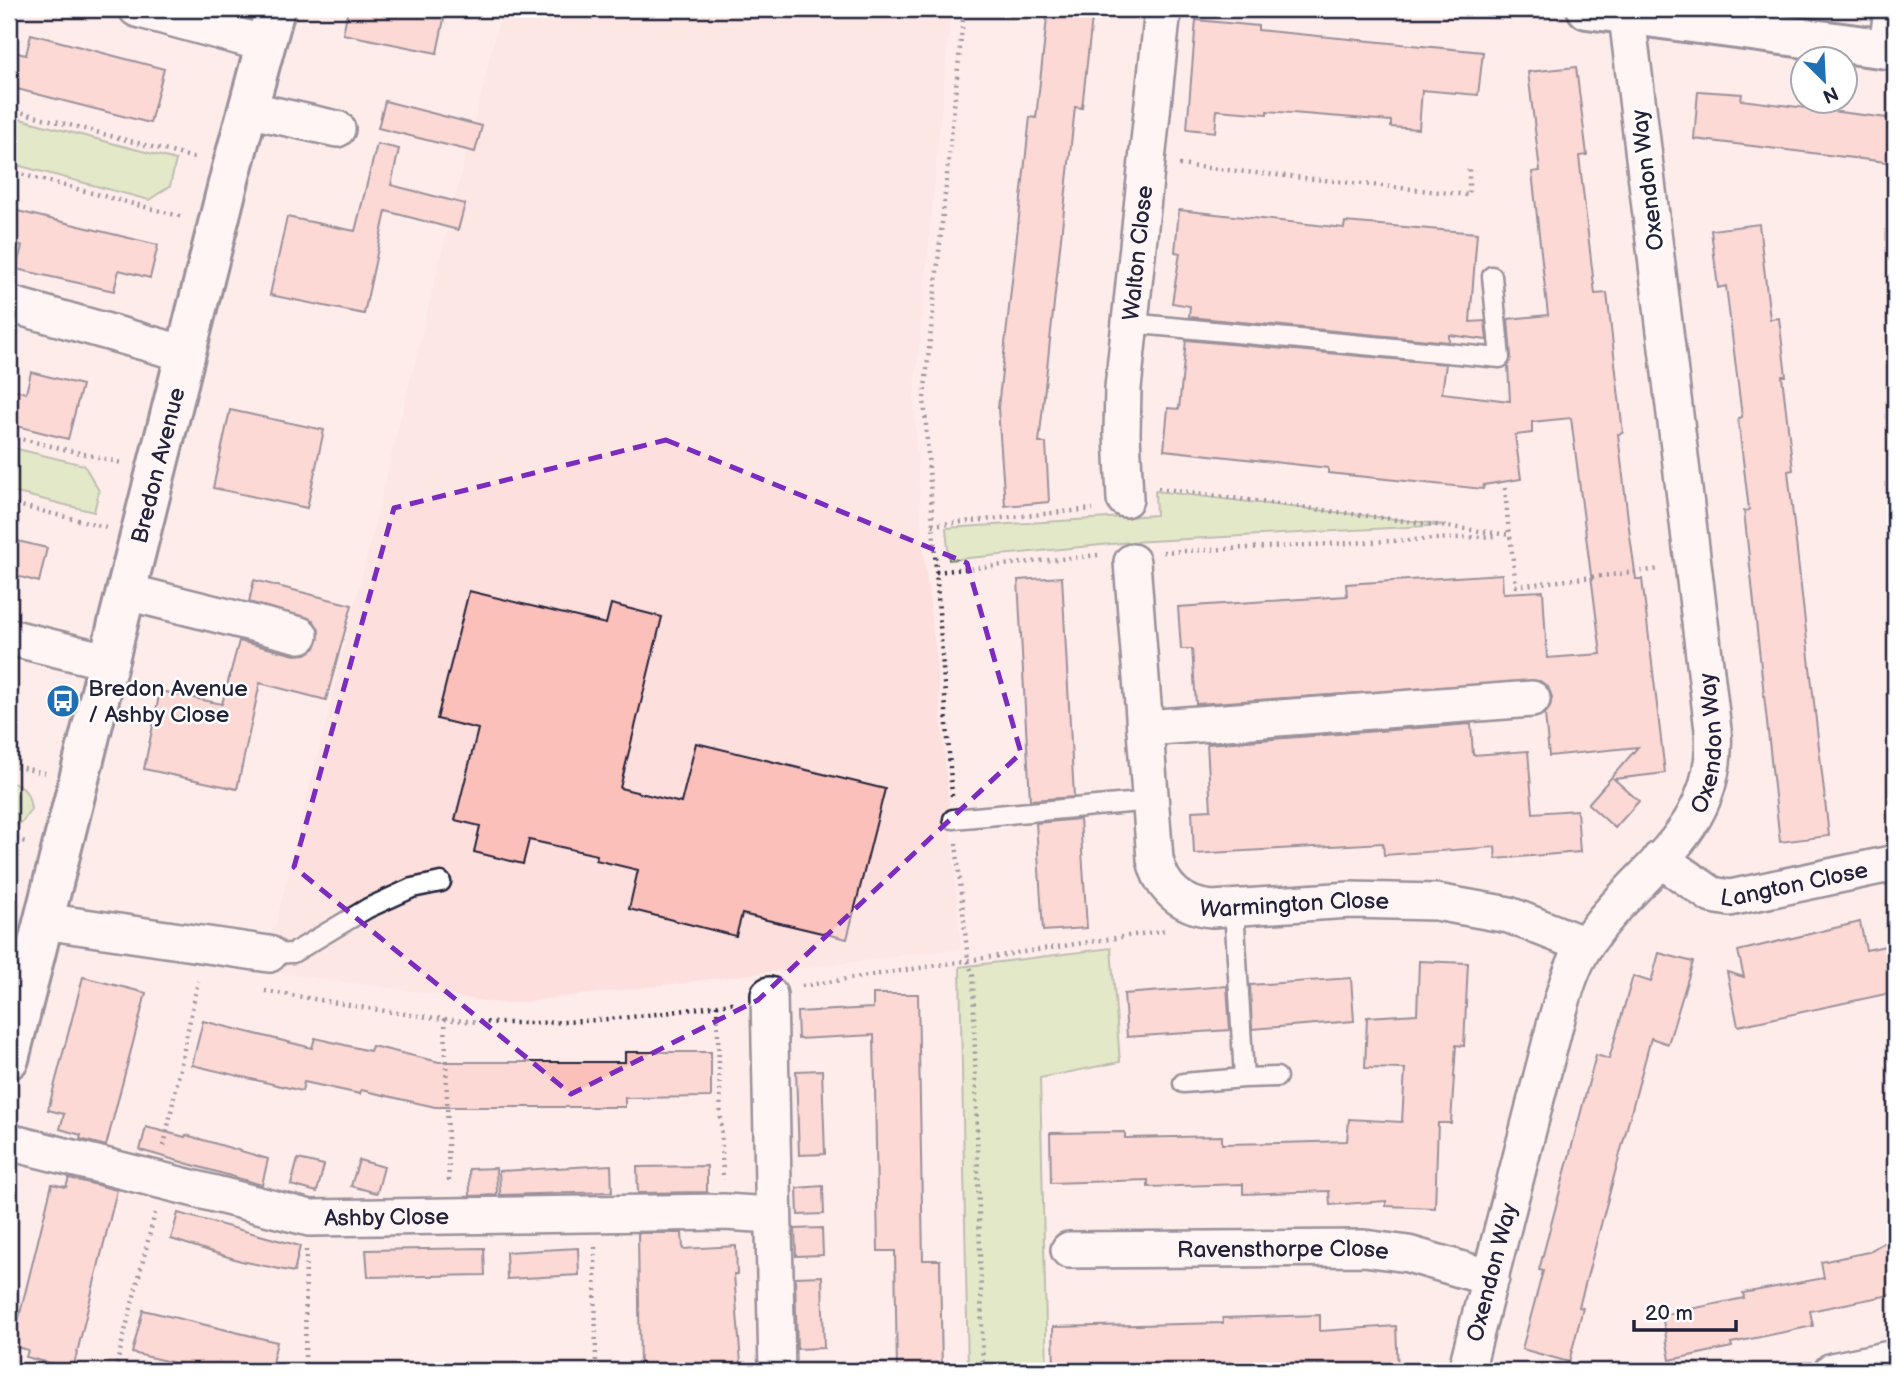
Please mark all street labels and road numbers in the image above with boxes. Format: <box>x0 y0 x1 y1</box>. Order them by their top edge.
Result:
street label: Oxendon Way <box>1625 107 1671 252</box>
street label: Walton Close <box>1117 184 1159 322</box>
street label: Bredon Avenue <box>126 385 192 547</box>
street label: Oxendon Way <box>1685 671 1728 818</box>
street label: Langton Close <box>1718 856 1871 914</box>
street label: Warmington Close <box>1198 887 1389 925</box>
street label: Oxendon Way <box>1461 1200 1524 1345</box>
street label: Ashby Close <box>324 1203 449 1233</box>
street label: Ravensthorpe Close <box>1177 1235 1391 1266</box>

